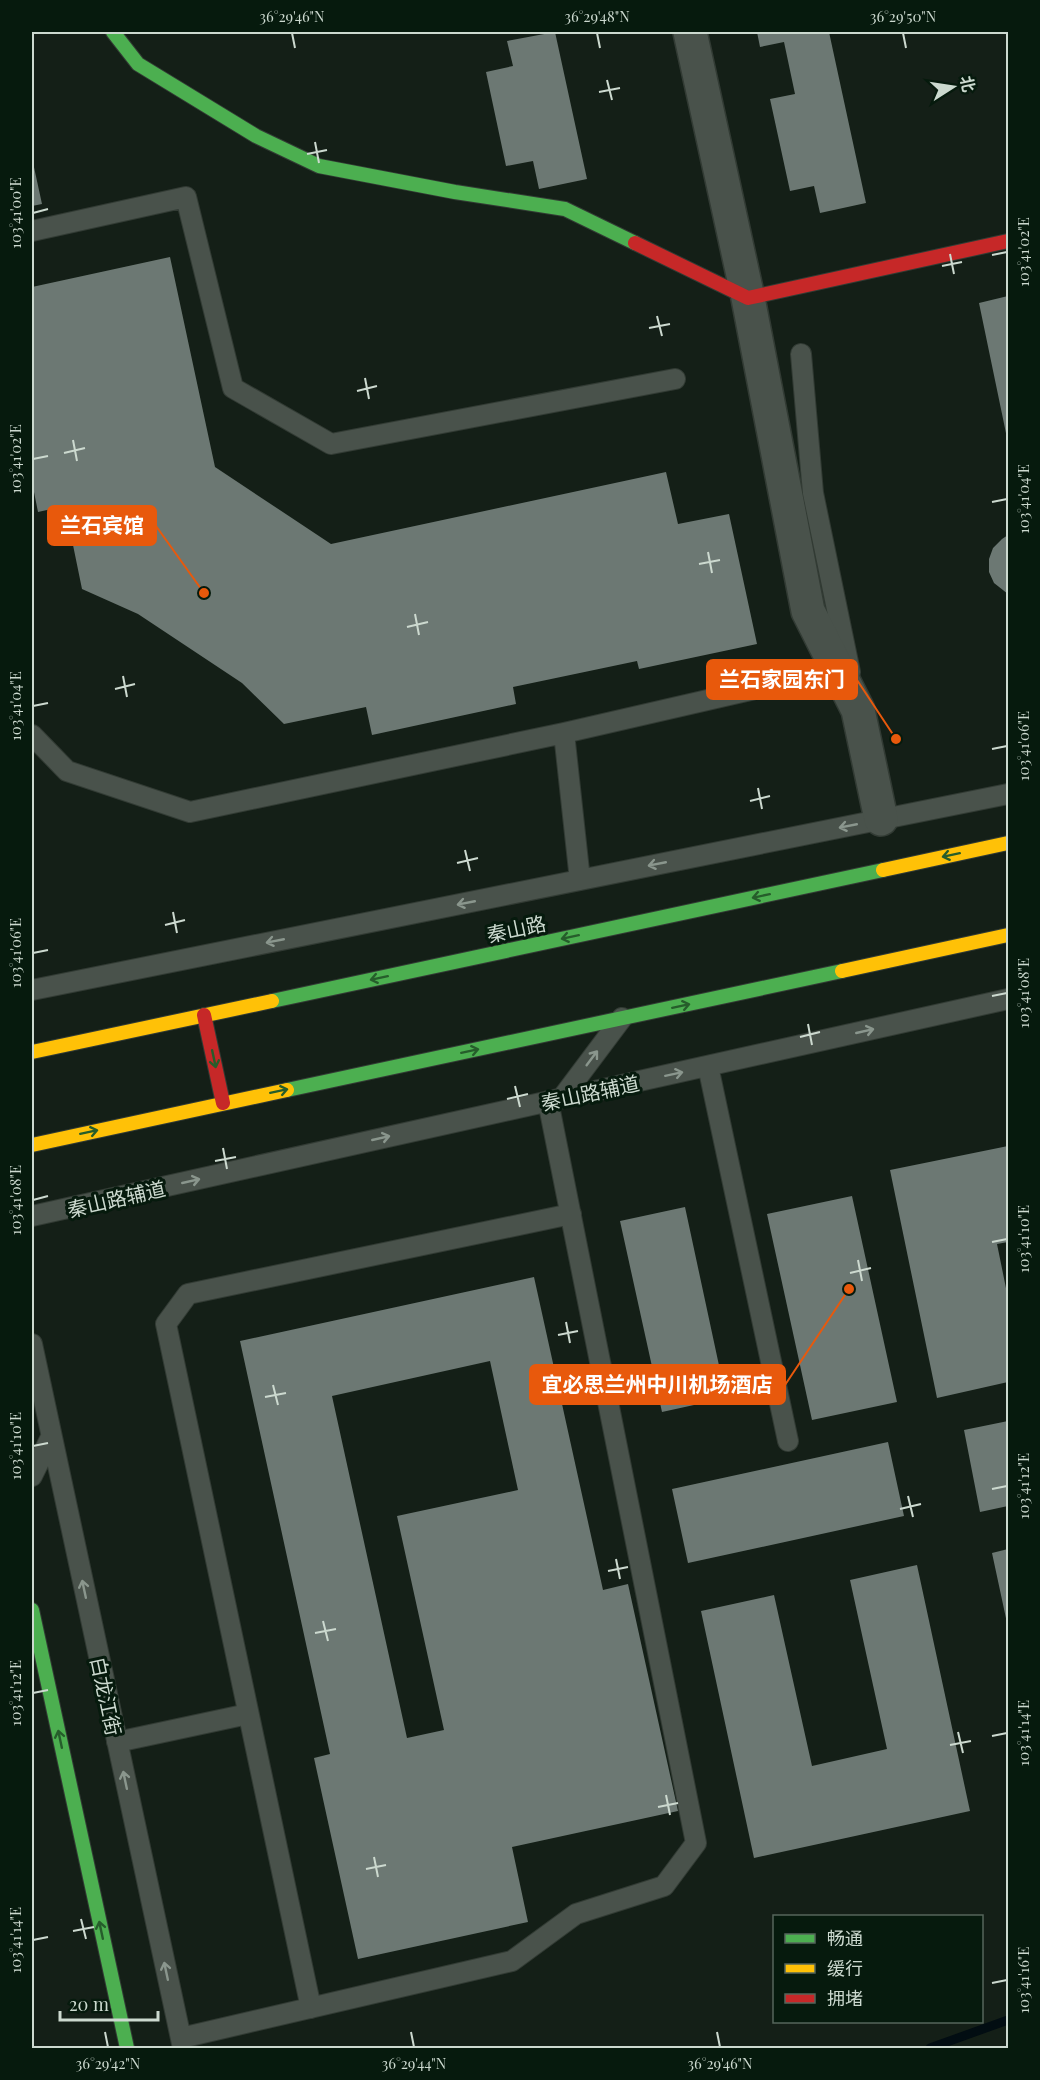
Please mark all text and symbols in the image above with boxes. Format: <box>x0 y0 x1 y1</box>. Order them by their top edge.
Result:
text: 36°29'46"N <box>259 6 325 26</box>
text: 36°29'48"N <box>564 6 630 26</box>
text: 36°29'50"N <box>870 6 937 26</box>
north arrow <box>923 57 983 117</box>
text: 北 <box>956 74 980 94</box>
text: 103°41'00"E <box>5 177 25 249</box>
text: 103°41'02"E <box>1013 217 1033 287</box>
text: 103°41'02"E <box>5 424 25 494</box>
text: 103°41'04"E <box>1013 464 1033 534</box>
callout: 兰石宾馆 <box>48 506 156 545</box>
text: 兰石宾馆 <box>60 510 144 538</box>
callout: 兰石家园东门 <box>707 660 857 699</box>
text: 兰石家园东门 <box>719 664 845 692</box>
text: 103°41'04"E <box>5 671 25 741</box>
text: 103°41'06"E <box>1013 711 1033 781</box>
one-way arrow <box>839 821 858 832</box>
one-way arrow <box>942 850 962 861</box>
one-way arrow <box>648 859 667 870</box>
one-way arrow <box>751 891 771 902</box>
one-way arrow <box>457 898 476 909</box>
street label: 秦山路 <box>484 909 548 947</box>
text: 103°41'06"E <box>5 918 25 988</box>
one-way arrow <box>561 931 580 943</box>
one-way arrow <box>265 936 285 947</box>
text: 103°41'08"E <box>1013 958 1033 1028</box>
one-way arrow <box>370 972 389 984</box>
one-way arrow <box>672 999 691 1011</box>
one-way arrow <box>855 1025 874 1037</box>
one-way arrow <box>460 1044 479 1056</box>
one-way arrow <box>209 1049 220 1069</box>
one-way arrow <box>586 1051 598 1067</box>
one-way arrow <box>665 1067 684 1079</box>
street label: 秦山路辅道 <box>538 1068 642 1116</box>
one-way arrow <box>270 1085 289 1097</box>
one-way arrow <box>78 1126 98 1137</box>
one-way arrow <box>372 1132 391 1144</box>
text: 103°41'08"E <box>5 1165 25 1235</box>
street label: 秦山路辅道 <box>64 1174 168 1222</box>
one-way arrow <box>181 1175 200 1186</box>
text: 103°41'10"E <box>1013 1205 1033 1273</box>
callout: 宜必思兰州中川机场酒店 <box>530 1365 785 1404</box>
text: 宜必思兰州中川机场酒店 <box>542 1369 773 1397</box>
text: 103°41'10"E <box>5 1412 25 1480</box>
text: 103°41'12"E <box>1013 1453 1033 1519</box>
one-way arrow <box>78 1580 90 1599</box>
street label: 白龙江街 <box>85 1654 129 1738</box>
text: 103°41'12"E <box>5 1660 25 1726</box>
text: 103°41'14"E <box>1013 1700 1033 1766</box>
one-way arrow <box>53 1730 65 1749</box>
one-way arrow <box>119 1771 131 1790</box>
text: 103°41'14"E <box>5 1907 25 1973</box>
legend <box>773 1915 983 2023</box>
one-way arrow <box>95 1921 106 1940</box>
text: 畅通 <box>827 1926 863 1950</box>
text: 103°41'16"E <box>1013 1947 1033 2013</box>
text: 缓行 <box>827 1956 863 1980</box>
one-way arrow <box>160 1962 172 1981</box>
scale bar <box>60 1984 158 2022</box>
text: 拥堵 <box>827 1986 863 2010</box>
text: 20 m <box>69 1992 109 2016</box>
text: 36°29'42"N <box>76 2053 141 2073</box>
text: 36°29'44"N <box>382 2053 447 2073</box>
text: 36°29'46"N <box>687 2053 753 2073</box>

